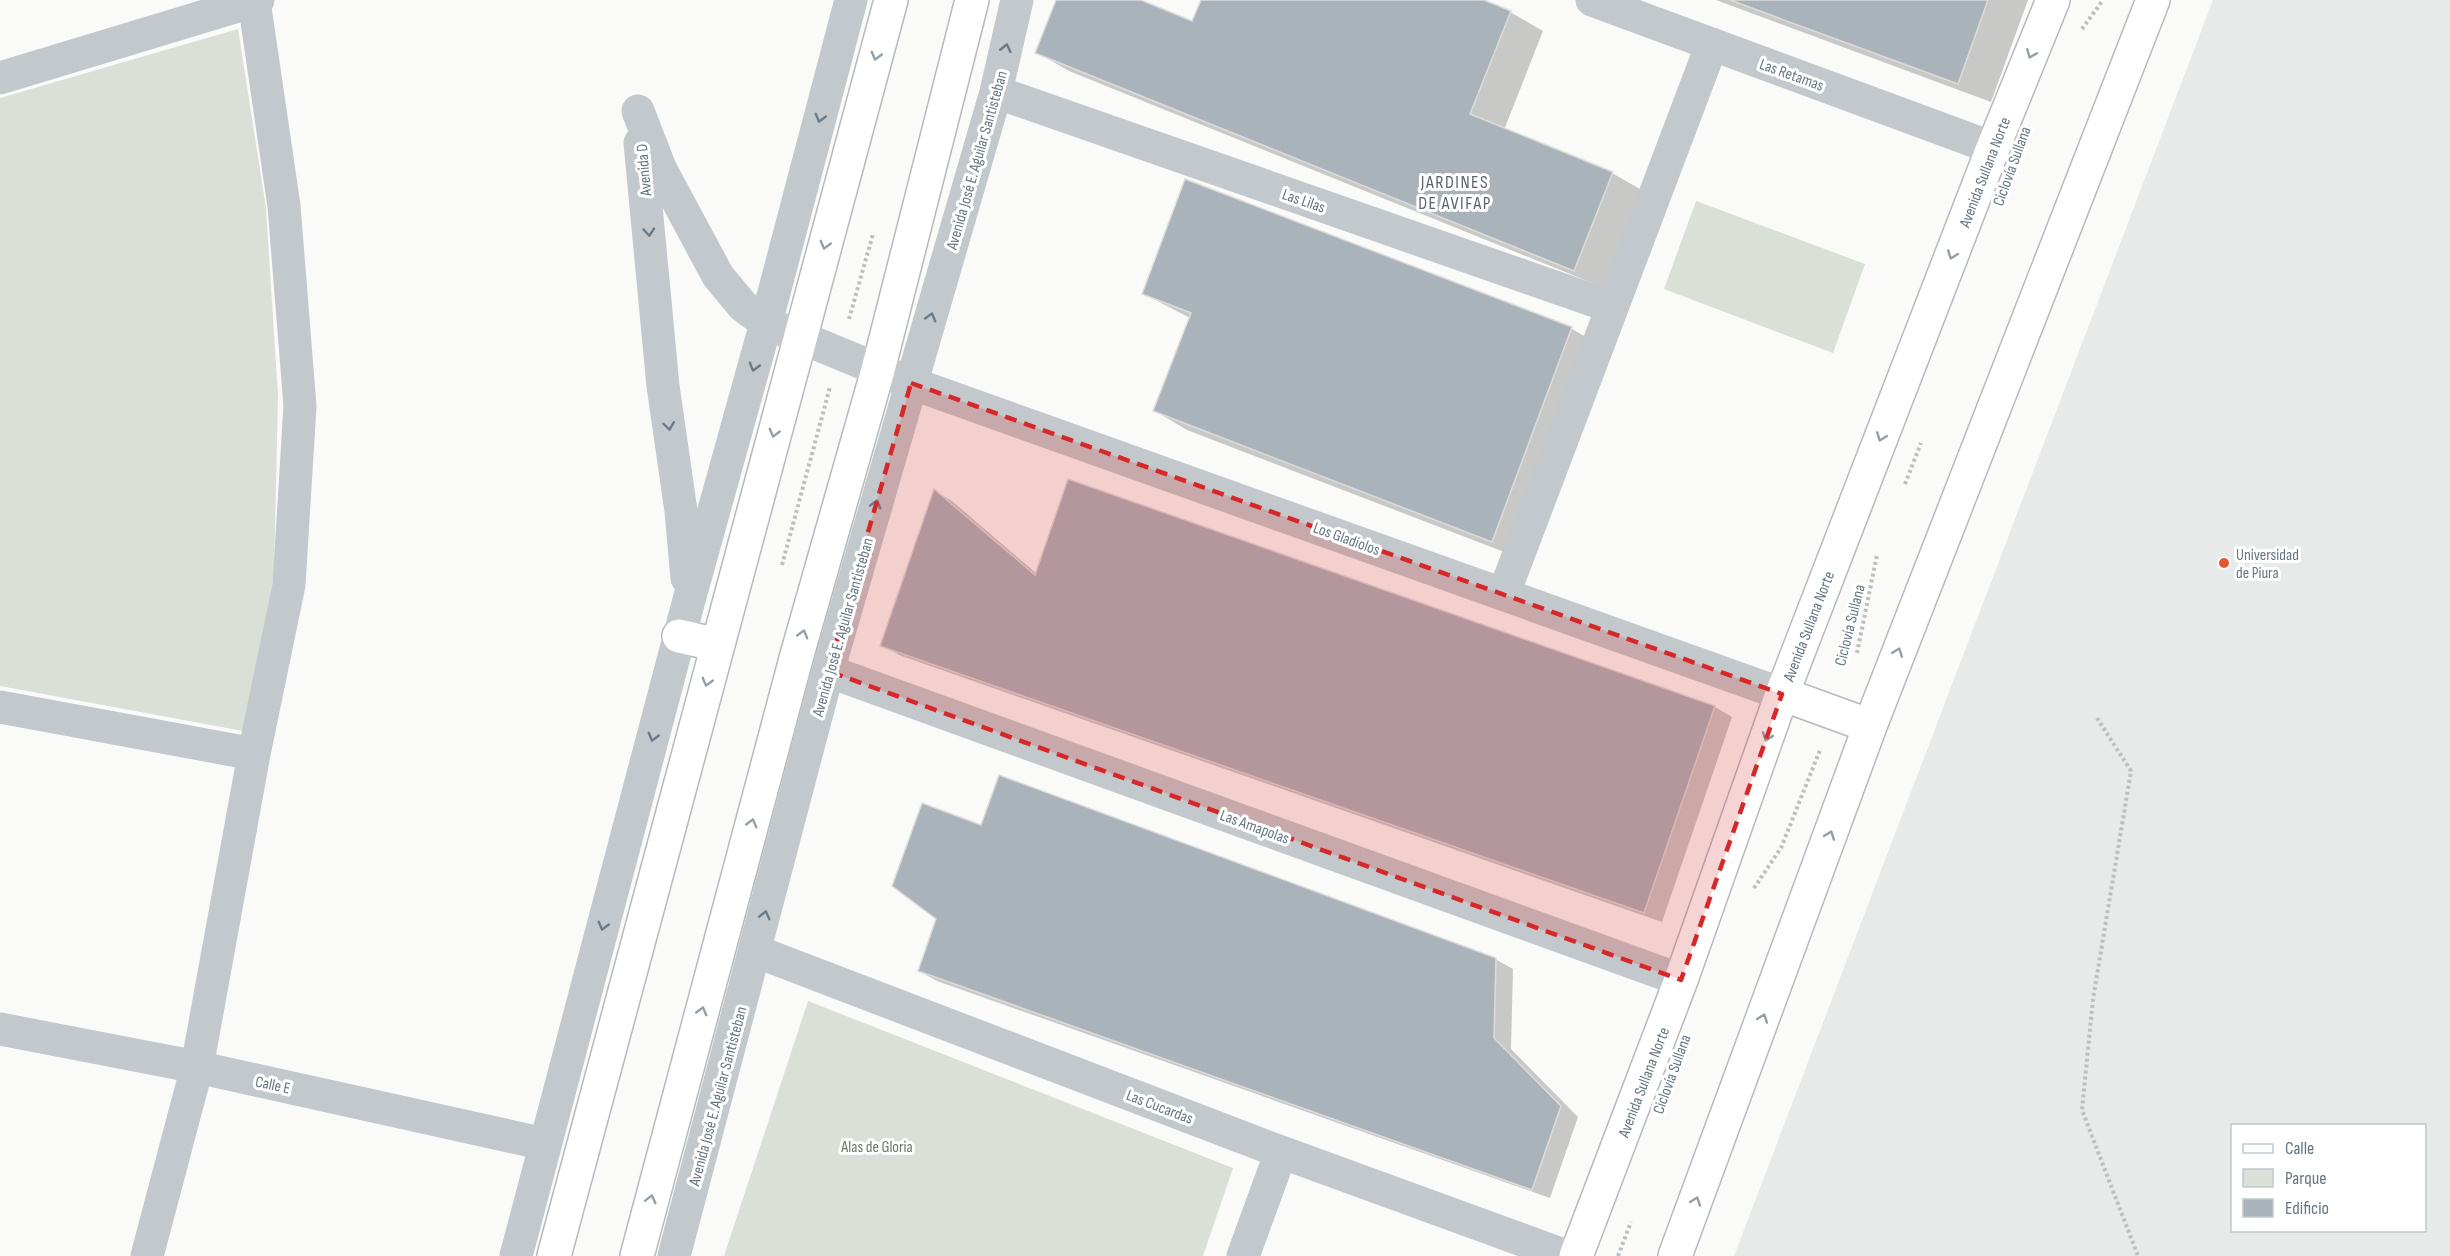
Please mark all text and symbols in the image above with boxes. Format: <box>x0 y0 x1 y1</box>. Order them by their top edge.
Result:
one-way arrow <box>999 44 1012 54</box>
one-way arrow <box>2026 48 2038 59</box>
one-way arrow <box>871 51 883 61</box>
street label: Las Retamas <box>1757 55 1826 96</box>
street label: Avenida José E. Aguilar Santisteban <box>943 69 1012 253</box>
one-way arrow <box>815 112 828 122</box>
street label: Avenida Sullana Norte <box>1955 115 2015 231</box>
street label: Ciclovía Sullana <box>1989 124 2036 209</box>
street label: Avenida D <box>633 143 656 198</box>
district label: JARDINES DE AVIFAP <box>1418 172 1492 214</box>
street label: Las Lilas <box>1280 185 1328 218</box>
one-way arrow <box>642 228 655 237</box>
one-way arrow <box>819 240 832 250</box>
one-way arrow <box>1946 249 1959 260</box>
one-way arrow <box>923 312 936 322</box>
one-way arrow <box>749 361 761 372</box>
one-way arrow <box>662 422 674 431</box>
one-way arrow <box>769 427 781 438</box>
one-way arrow <box>1876 431 1889 442</box>
one-way arrow <box>869 499 881 510</box>
street label: Los Gladiolos <box>1311 519 1383 560</box>
street label: Avenida José E. Aguilar Santisteban <box>809 536 878 720</box>
place label: Universidad de Piura <box>2236 546 2299 583</box>
marker: Universidad de Piura <box>2217 556 2231 570</box>
street label: Avenida Sullana Norte <box>1779 569 1839 685</box>
street label: Ciclovía Sullana <box>1831 583 1870 668</box>
one-way arrow <box>796 629 808 640</box>
one-way arrow <box>1891 648 1904 658</box>
one-way arrow <box>702 677 715 687</box>
one-way arrow <box>1762 731 1775 742</box>
one-way arrow <box>647 732 660 742</box>
street label: Las Amapolas <box>1217 806 1292 849</box>
one-way arrow <box>745 818 758 828</box>
one-way arrow <box>1823 830 1835 841</box>
one-way arrow <box>758 911 770 921</box>
one-way arrow <box>597 921 610 931</box>
street label: Avenida José E. Aguilar Santisteban <box>685 1005 752 1189</box>
one-way arrow <box>694 1006 707 1016</box>
one-way arrow <box>1755 1013 1768 1024</box>
street label: Avenida Sullana Norte <box>1614 1025 1674 1141</box>
street label: Ciclovía Sullana <box>1649 1032 1696 1117</box>
street label: Calle E <box>254 1073 292 1098</box>
street label: Las Cucardas <box>1123 1086 1196 1129</box>
legend <box>2231 1124 2426 1232</box>
park label: Alas de Gloria <box>840 1138 913 1157</box>
text: Calle <box>2285 1138 2314 1159</box>
text: Parque <box>2285 1168 2326 1189</box>
one-way arrow <box>644 1194 657 1204</box>
one-way arrow <box>1688 1196 1701 1207</box>
text: Edificio <box>2285 1198 2329 1219</box>

